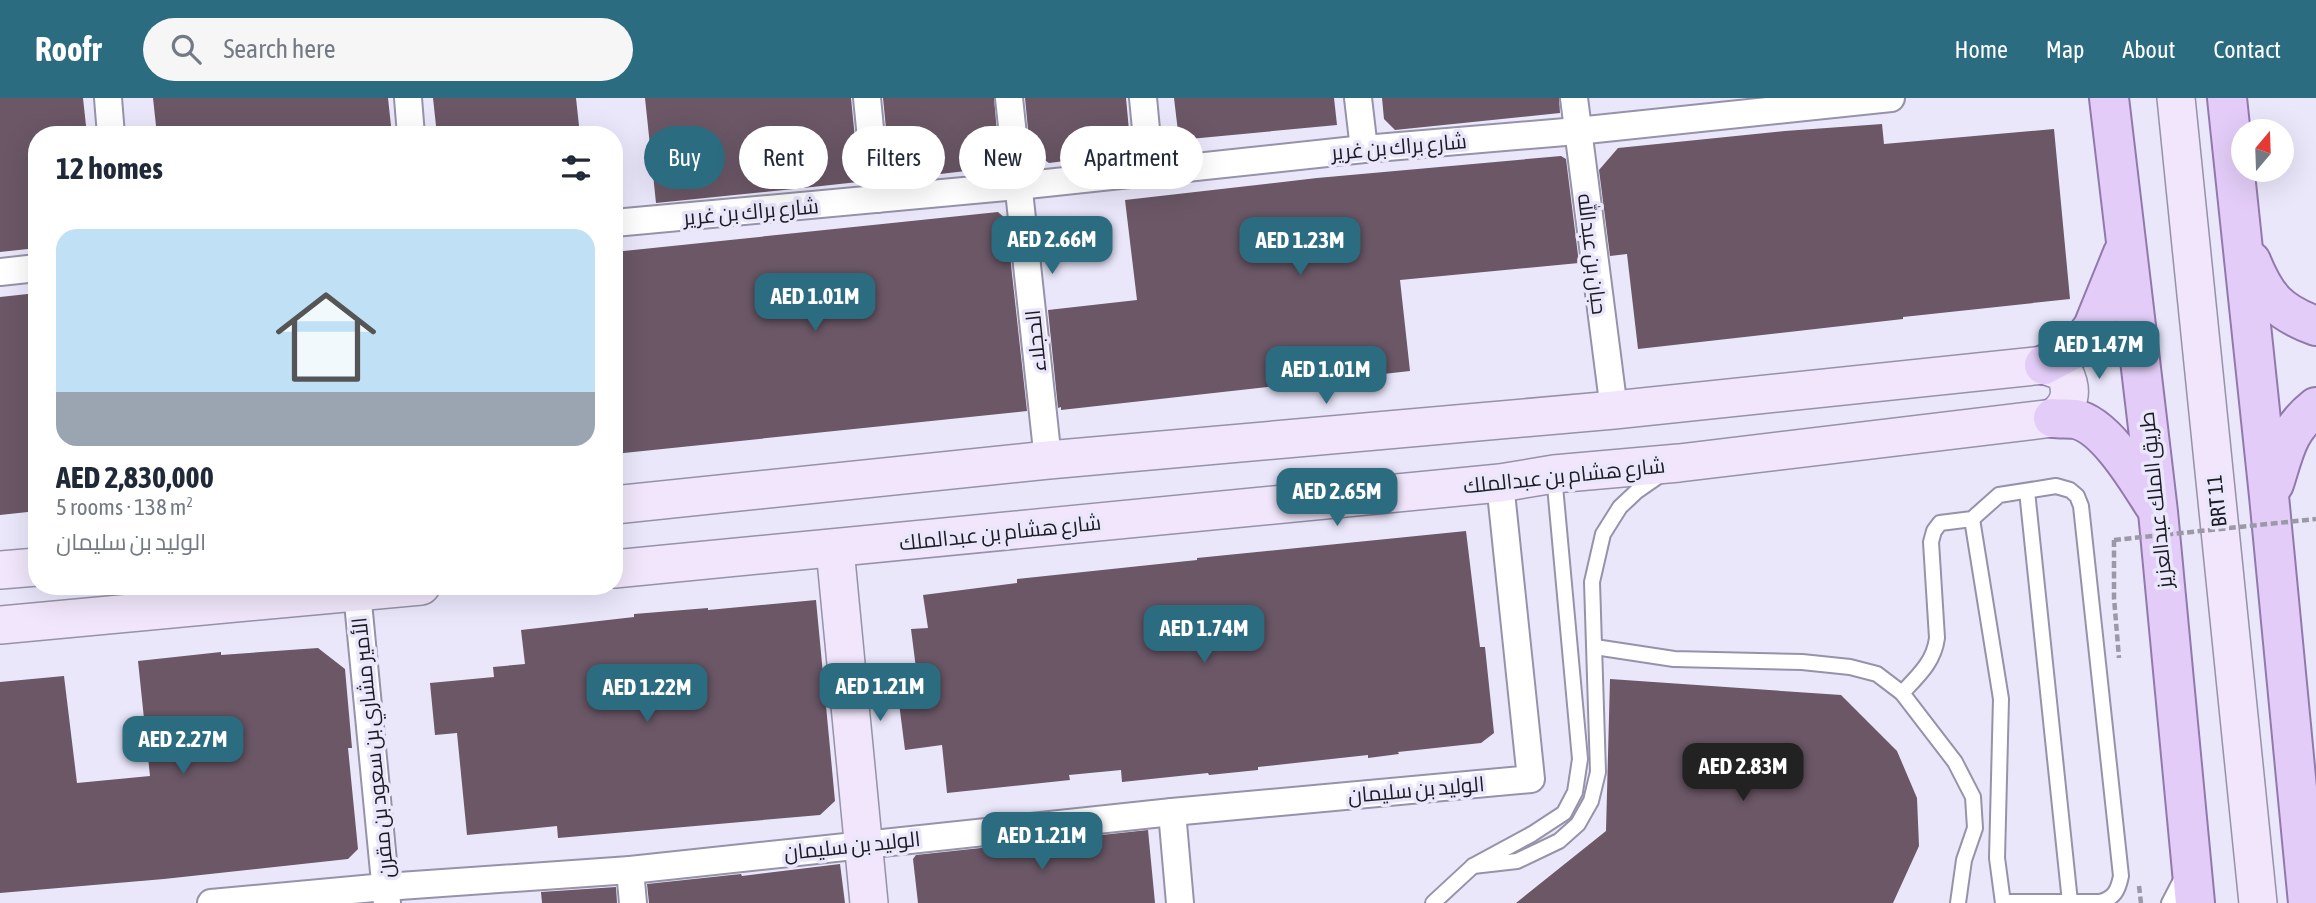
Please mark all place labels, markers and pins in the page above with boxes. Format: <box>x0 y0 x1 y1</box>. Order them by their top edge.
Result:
pin: AED 2.66M <box>972 216 1132 276</box>
pin: AED 1.23M <box>1220 218 1380 277</box>
pin: AED 1.01M <box>735 274 895 333</box>
pin: AED 1.47M <box>2019 322 2179 381</box>
pin: AED 1.01M <box>1246 346 1406 406</box>
pin: AED 2.65M <box>1257 468 1417 528</box>
pin: AED 1.74M <box>1124 606 1284 665</box>
pin: AED 1.22M <box>567 664 727 724</box>
pin: AED 1.21M <box>800 664 960 723</box>
pin: AED 2.27M <box>103 716 263 776</box>
pin: AED 2.83M <box>1663 744 1823 803</box>
pin: AED 1.21M <box>962 812 1122 872</box>

